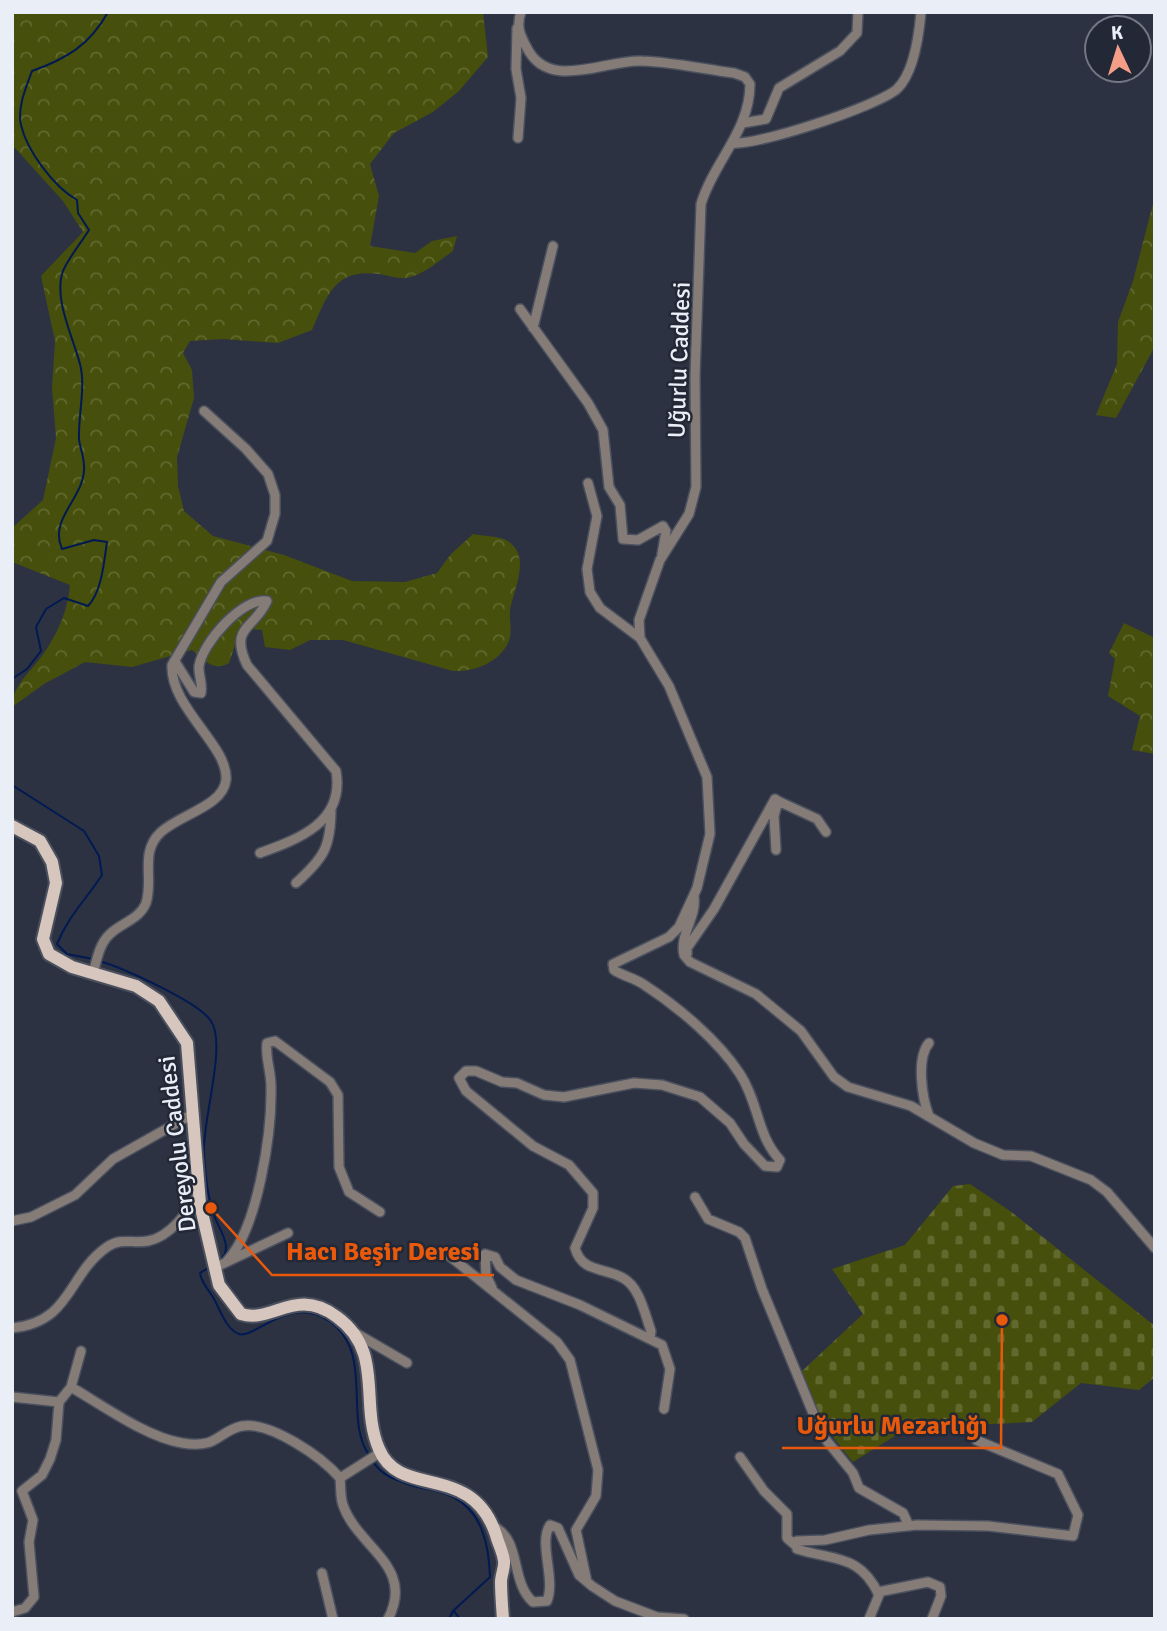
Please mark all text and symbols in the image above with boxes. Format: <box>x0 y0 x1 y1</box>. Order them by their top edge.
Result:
north arrow <box>1083 14 1153 84</box>
text: K <box>1110 21 1124 45</box>
street label: Uğurlu Caddesi <box>661 281 697 439</box>
street label: Dereyolu Caddesi <box>151 1054 203 1234</box>
callout: Hacı Beşir Deresi <box>272 1228 494 1275</box>
text: Hacı Beşir Deresi <box>286 1236 480 1268</box>
callout: Uğurlu Mezarlığı <box>782 1401 1001 1448</box>
text: Uğurlu Mezarlığı <box>797 1410 988 1442</box>

